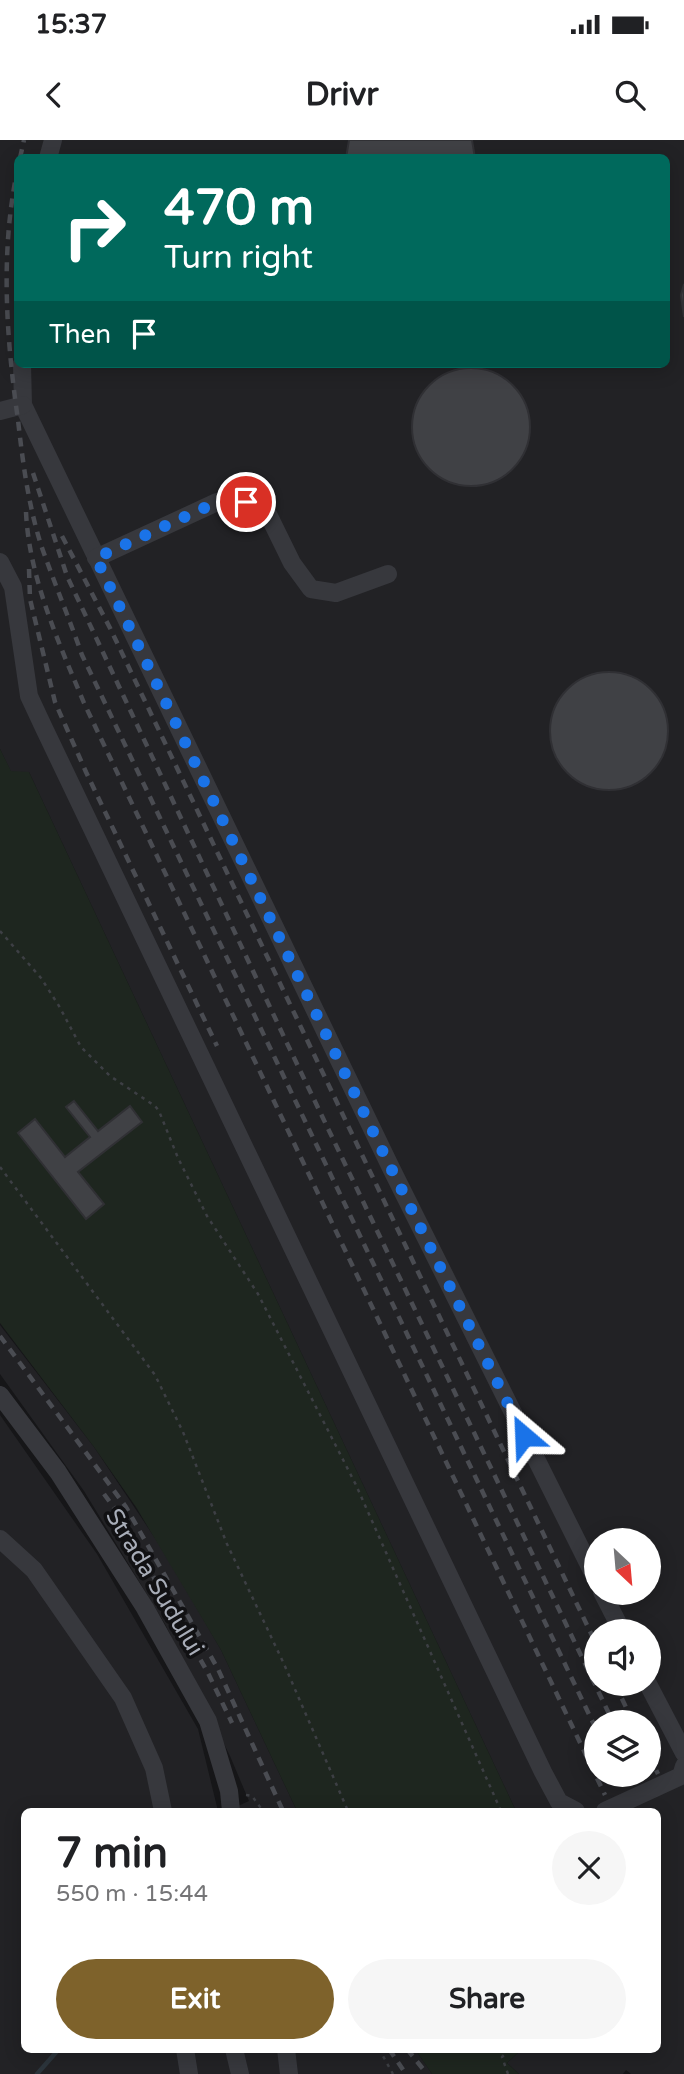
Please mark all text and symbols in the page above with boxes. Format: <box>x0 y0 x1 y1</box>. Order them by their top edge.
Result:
text: 15:37 <box>35 9 107 40</box>
icon: back <box>35 76 73 114</box>
text: Drivr <box>305 76 379 114</box>
icon: search <box>611 76 649 114</box>
text: 470 m <box>164 179 314 238</box>
icon: right <box>49 182 140 273</box>
text: Turn right <box>164 239 313 277</box>
icon: arrive <box>125 315 163 353</box>
text: Then <box>49 319 111 350</box>
pin <box>216 472 276 532</box>
icon: arrive <box>227 483 265 521</box>
position arrow <box>487 1399 561 1473</box>
street label: Strada Sudului <box>99 1503 210 1661</box>
north arrow <box>584 1528 662 1605</box>
map controls <box>584 1528 661 1787</box>
button: sound <box>584 1619 661 1696</box>
button: layers <box>584 1710 661 1787</box>
text: 7 min <box>56 1828 168 1879</box>
button: close <box>552 1831 626 1905</box>
text: 550 m · 15:44 <box>56 1880 208 1908</box>
button: Exit <box>56 1959 334 2039</box>
button: Share <box>348 1959 626 2039</box>

